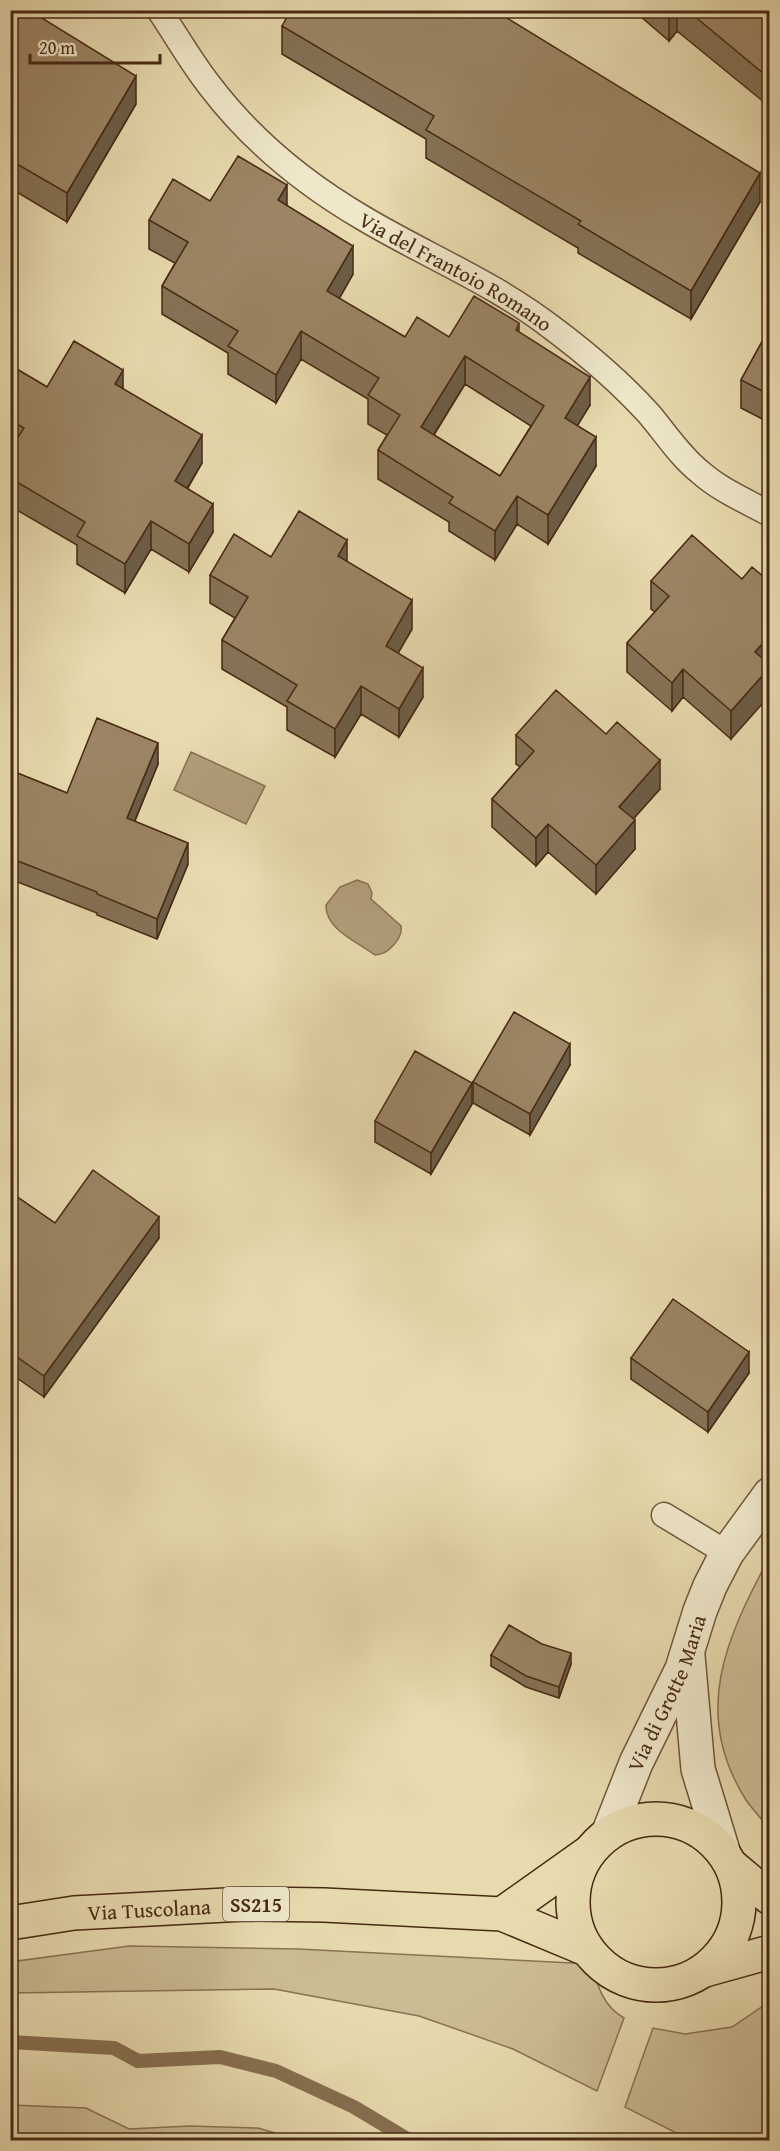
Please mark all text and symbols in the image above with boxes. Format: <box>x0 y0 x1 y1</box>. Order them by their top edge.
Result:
scale bar <box>30 27 160 65</box>
text: 20 m <box>39 34 75 61</box>
street label: Via del Frantoio Romano <box>353 204 559 339</box>
street label: Via di Grotte Maria <box>619 1611 713 1776</box>
road number: SS215 <box>223 1887 289 1921</box>
street label: Via Tuscolana <box>87 1890 212 1928</box>

